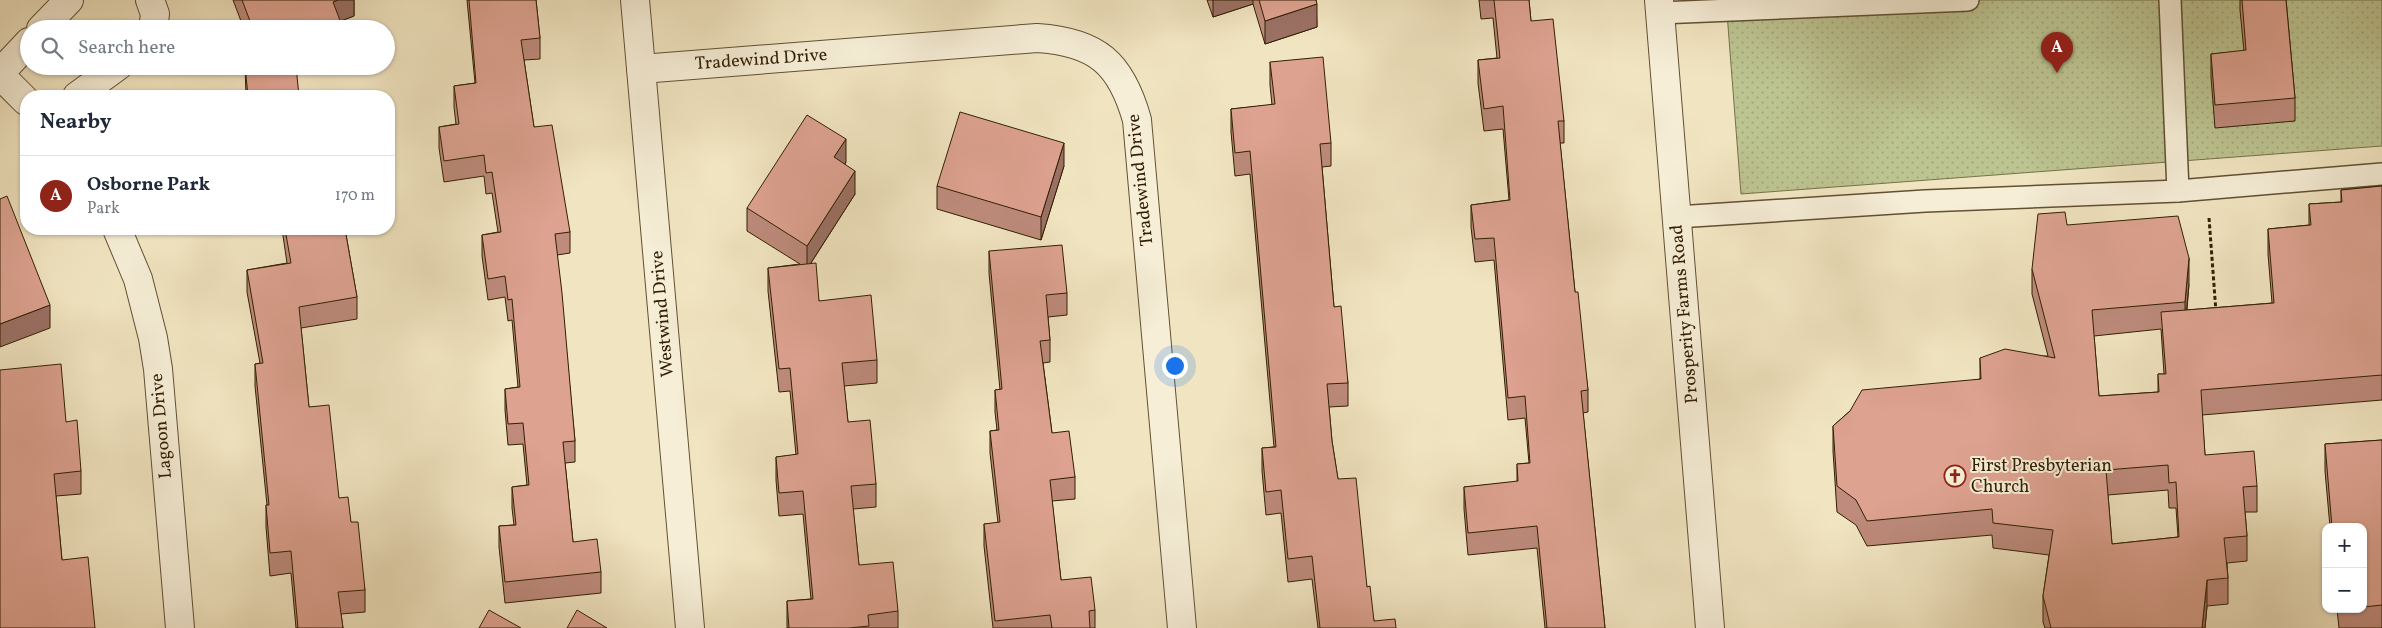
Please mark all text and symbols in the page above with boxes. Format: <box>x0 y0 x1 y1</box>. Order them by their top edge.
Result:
search box <box>20 20 395 75</box>
pin: A <box>2041 32 2073 73</box>
icon: search <box>38 34 66 62</box>
text: Search here <box>78 35 175 61</box>
street label: Tradewind Drive <box>694 43 828 77</box>
text: Nearby <box>40 108 111 137</box>
street label: Tradewind Drive <box>1122 113 1160 247</box>
text: Osborne Park <box>87 172 210 198</box>
text: A <box>50 185 62 207</box>
text: 170 m <box>335 185 375 207</box>
text: Park <box>87 198 120 220</box>
street label: Prosperity Farms Road <box>1665 223 1705 405</box>
street label: Westwind Drive <box>645 250 681 378</box>
your location <box>1162 353 1188 379</box>
street label: Lagoon Drive <box>145 372 179 480</box>
place label: First Presbyterian Church <box>1971 454 2112 500</box>
church icon: First Presbyterian Church <box>1943 464 1967 488</box>
map controls <box>2322 523 2367 613</box>
button: + <box>2322 523 2367 568</box>
button: − <box>2322 568 2367 613</box>

